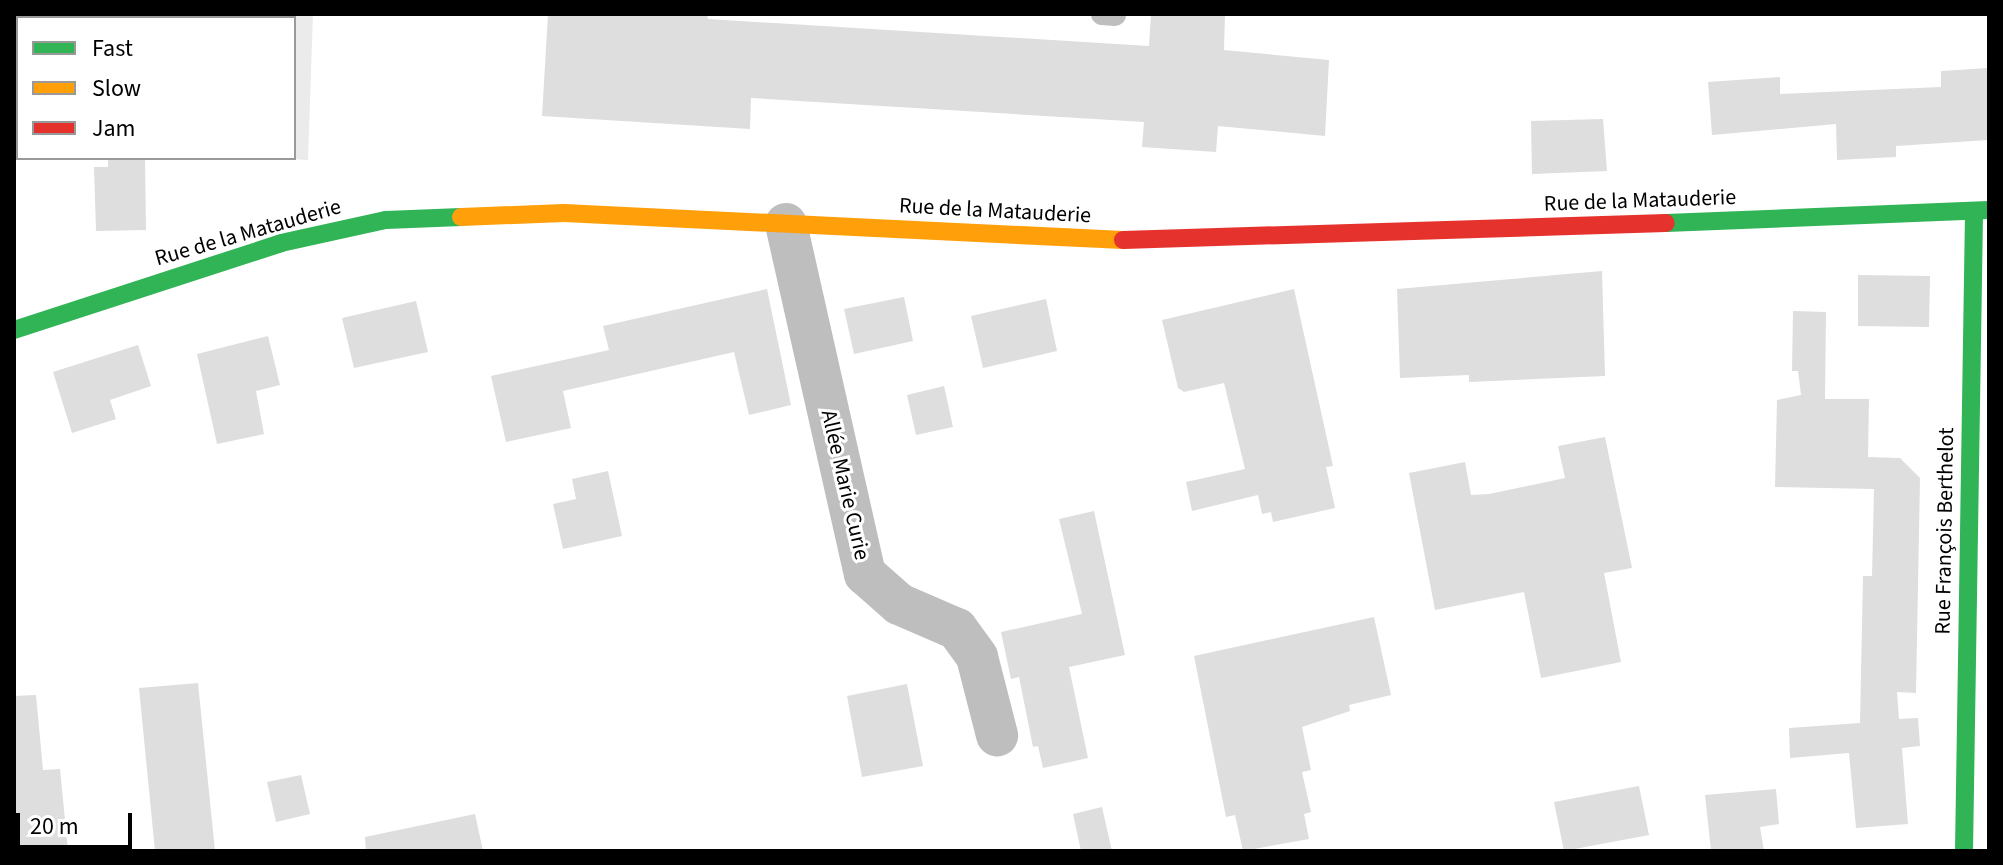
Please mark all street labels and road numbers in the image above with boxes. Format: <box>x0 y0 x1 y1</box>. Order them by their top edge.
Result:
street label: Rue de la Matauderie <box>1543 184 1737 218</box>
street label: Rue de la Matauderie <box>898 193 1092 229</box>
street label: Rue de la Matauderie <box>152 194 344 272</box>
street label: Allée Marie Curie <box>815 407 875 563</box>
street label: Rue François Berthelot <box>1930 427 1960 635</box>

